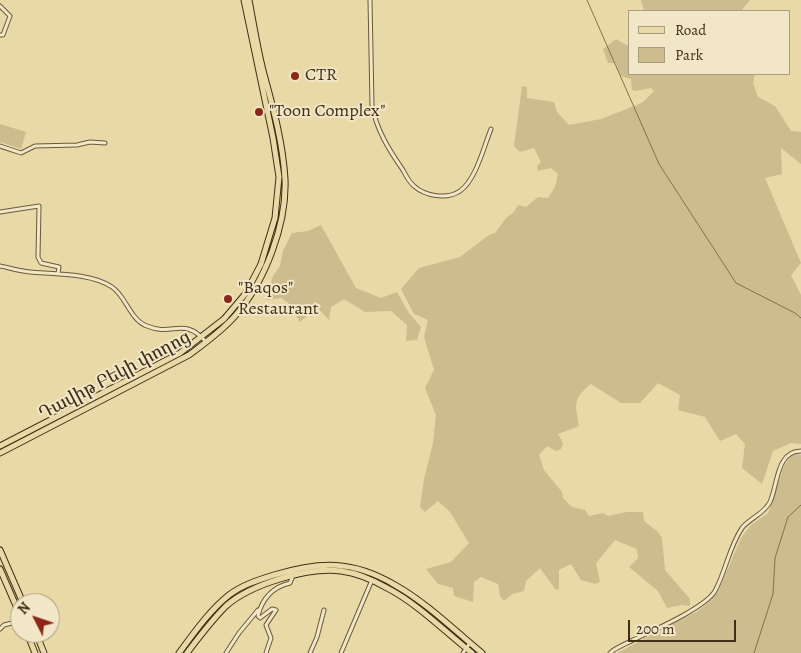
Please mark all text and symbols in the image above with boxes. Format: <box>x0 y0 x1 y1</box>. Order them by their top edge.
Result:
legend <box>628 10 791 75</box>
text: Road <box>675 20 706 40</box>
text: Park <box>675 45 703 65</box>
place label: CTR <box>305 65 337 87</box>
marker: CTR <box>289 70 301 82</box>
place label: "Toon Complex" <box>269 101 386 123</box>
marker: "Toon Complex" <box>253 106 265 118</box>
place label: "Baqos" Restaurant <box>238 278 319 320</box>
marker: "Baqos" Restaurant <box>222 293 234 305</box>
street label: Դավիթ Բեկի փողոց <box>35 327 195 425</box>
north arrow <box>10 593 60 643</box>
text: N <box>14 598 35 619</box>
scale bar <box>631 610 738 642</box>
text: 200 m <box>636 619 675 639</box>

